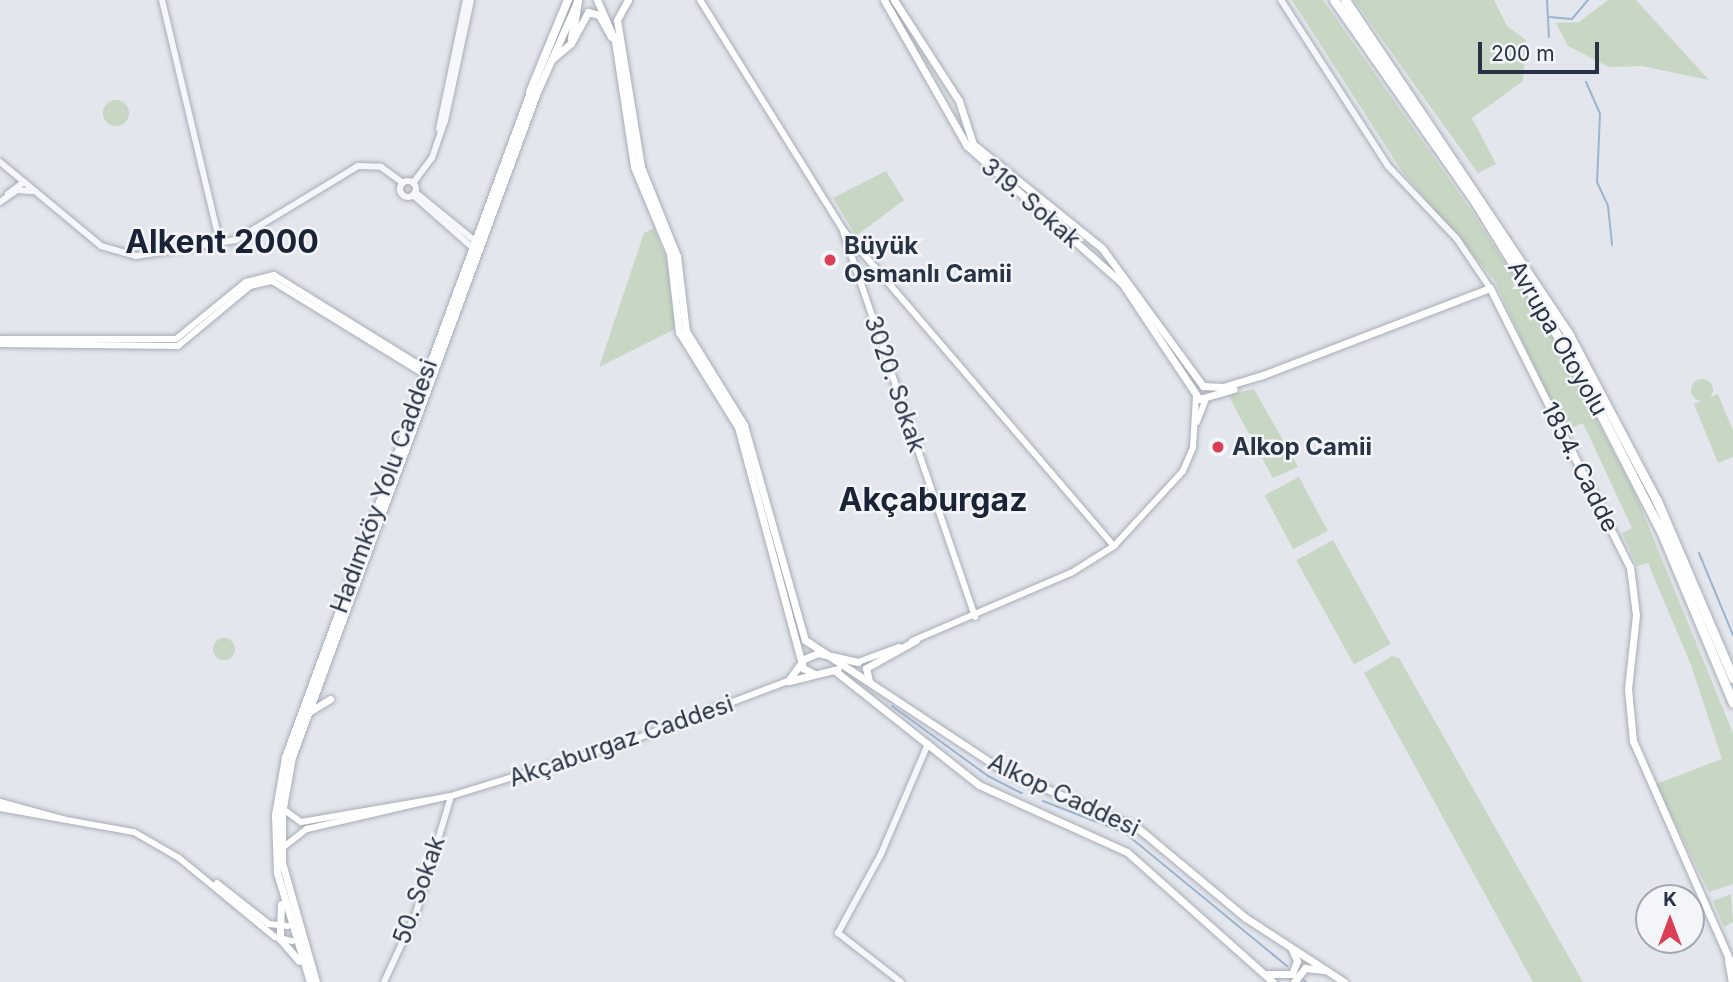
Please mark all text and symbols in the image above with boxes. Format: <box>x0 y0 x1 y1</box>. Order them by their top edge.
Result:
scale bar <box>1481 28 1602 72</box>
text: 200 m <box>1491 41 1555 66</box>
street label: 319. Sokak <box>975 152 1087 254</box>
district label: Alkent 2000 <box>125 223 319 261</box>
place label: Büyük Osmanlı Camii <box>844 232 1012 288</box>
marker: Büyük Osmanlı Camii <box>822 252 838 268</box>
street label: Avrupa Otoyolu <box>1502 255 1614 421</box>
street label: 3020. Sokak <box>858 312 932 456</box>
street label: Hadımköy Yolu Caddesi <box>325 355 443 617</box>
street label: 1854. Cadde <box>1535 397 1625 537</box>
place label: Alkop Camii <box>1232 433 1372 461</box>
marker: Alkop Camii <box>1210 439 1226 455</box>
district label: Akçaburgaz <box>839 481 1027 519</box>
street label: Akçaburgaz Caddesi <box>505 689 737 793</box>
street label: Alkop Caddesi <box>984 747 1144 843</box>
street label: 50. Sokak <box>387 832 451 948</box>
north arrow <box>1635 884 1705 954</box>
text: K <box>1663 888 1677 911</box>

